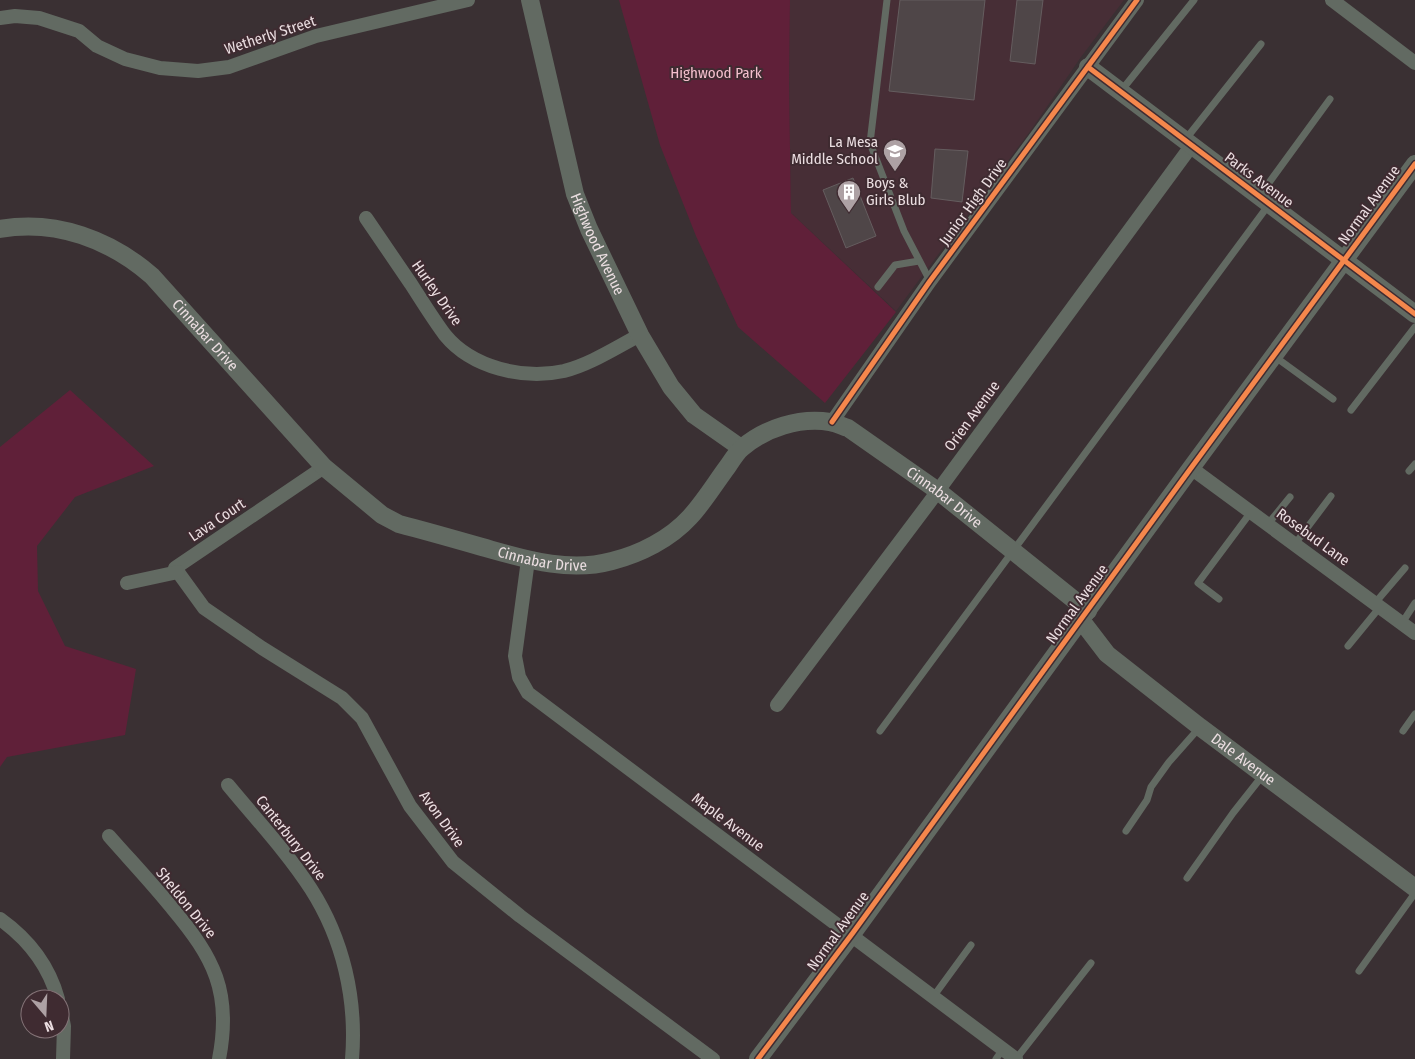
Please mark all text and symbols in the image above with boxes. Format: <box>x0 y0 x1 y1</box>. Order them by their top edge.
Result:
street label: Wetherly Street <box>222 12 318 58</box>
park label: Highwood Park <box>670 64 762 82</box>
place label: La Mesa Middle School <box>791 133 878 168</box>
school or university icon: La Mesa Middle School <box>882 138 908 172</box>
street label: Parks Avenue <box>1221 148 1297 212</box>
street label: Junior High Drive <box>935 155 1011 249</box>
street label: Normal Avenue <box>1334 162 1404 248</box>
place label: Boys & Girls Blub <box>866 174 926 209</box>
building icon: Boys & Girls Blub <box>836 179 862 213</box>
street label: Highwood Avenue <box>567 190 628 298</box>
street label: Hurley Drive <box>408 257 466 329</box>
street label: Cinnabar Drive <box>168 295 242 375</box>
street label: Orien Avenue <box>941 377 1003 455</box>
street label: Cinnabar Drive <box>903 463 986 532</box>
street label: Lava Court <box>185 495 249 545</box>
street label: Rosebud Lane <box>1273 504 1353 570</box>
street label: Cinnabar Drive <box>496 543 587 575</box>
street label: Normal Avenue <box>1042 561 1112 647</box>
street label: Dale Avenue <box>1207 729 1279 789</box>
street label: Avon Drive <box>415 787 469 851</box>
street label: Maple Avenue <box>688 789 768 855</box>
street label: Canterbury Drive <box>252 792 330 884</box>
street label: Sheldon Drive <box>152 864 220 942</box>
street label: Normal Avenue <box>803 888 873 974</box>
north arrow <box>20 989 70 1039</box>
text: N <box>42 1016 56 1035</box>

